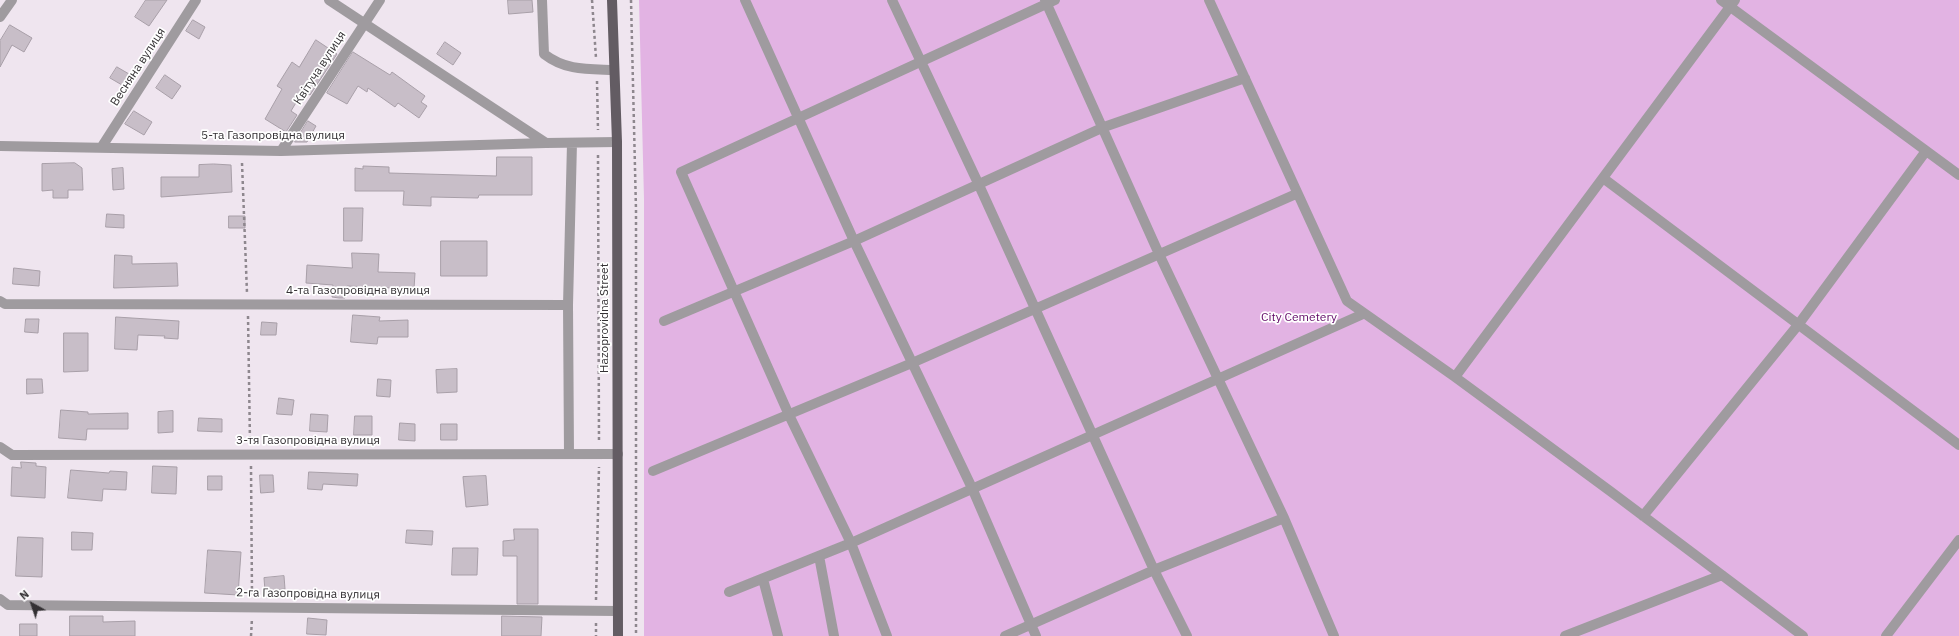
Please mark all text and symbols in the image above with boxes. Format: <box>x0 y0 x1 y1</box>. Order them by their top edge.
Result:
street label: Весняна вулиця <box>107 25 169 109</box>
street label: Квітуча вулиця <box>291 29 349 107</box>
street label: 5-та Газопровідна вулиця <box>201 129 345 143</box>
street label: Hazoprovidna Street <box>598 263 612 373</box>
street label: 4-та Газопровідна вулиця <box>286 284 430 298</box>
park label: City Cemetery <box>1261 311 1337 325</box>
street label: 3-тя Газопровідна вулиця <box>236 434 380 448</box>
north arrow <box>12 584 52 624</box>
street label: 2-га Газопровідна вулиця <box>236 586 380 602</box>
text: N <box>17 587 32 603</box>

